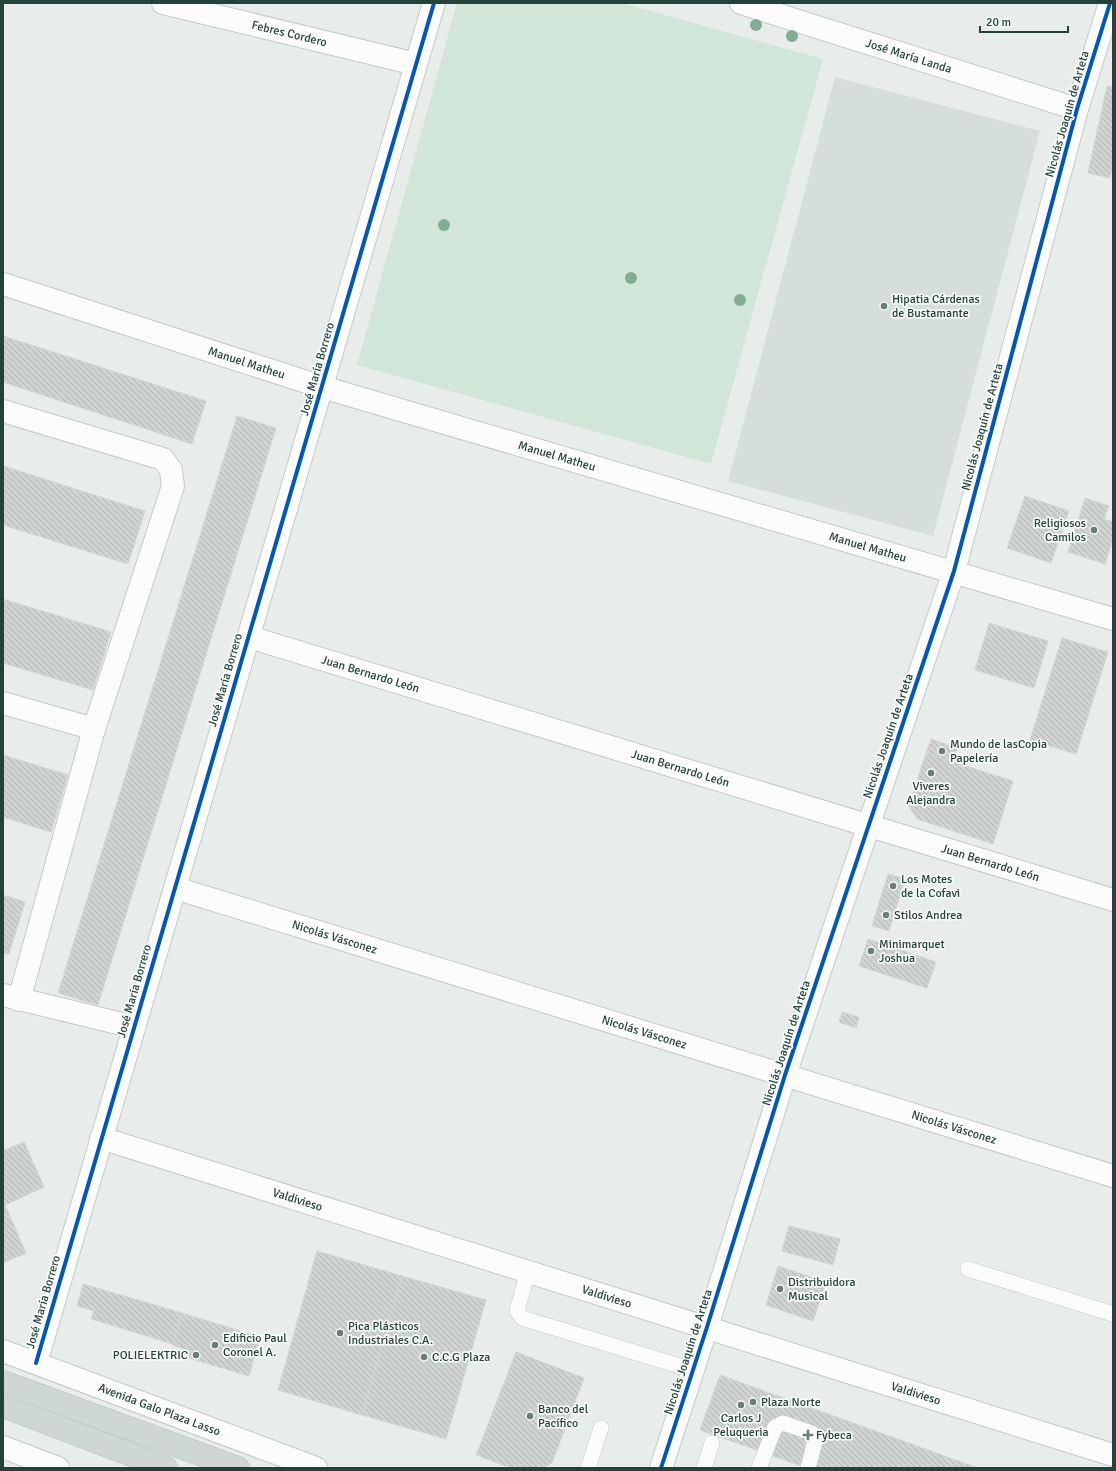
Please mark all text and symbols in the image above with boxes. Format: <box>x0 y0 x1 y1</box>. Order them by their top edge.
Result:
scale bar <box>980 8 1068 34</box>
text: 20 m <box>986 15 1011 30</box>
street label: Febres Cordero <box>250 18 328 50</box>
street label: José María Landa <box>864 36 954 77</box>
street label: Nicolás Joaquín de Arteta <box>1042 49 1093 179</box>
place label: Hipatia Cárdenas de Bustamante <box>892 292 980 321</box>
marker: Hipatia Cárdenas de Bustamante <box>879 301 889 311</box>
street label: José María Borrero <box>297 321 338 418</box>
street label: Manuel Matheu <box>206 344 287 383</box>
street label: Nicolás Joaquín de Arteta <box>958 362 1007 492</box>
street label: Manuel Matheu <box>516 438 597 475</box>
place label: Religiosos Camilos <box>1034 516 1086 545</box>
marker: Religiosos Camilos <box>1089 525 1099 535</box>
street label: Manuel Matheu <box>827 529 908 566</box>
street label: José María Borrero <box>205 632 246 729</box>
street label: Juan Bernardo León <box>319 652 421 696</box>
street label: Nicolás Joaquín de Arteta <box>860 672 917 801</box>
place label: Mundo de lasCopia Papelería <box>950 737 1047 766</box>
marker: Mundo de lasCopia Papelería <box>937 746 947 756</box>
street label: Juan Bernardo León <box>629 747 731 791</box>
marker: Viveres Alejandra <box>926 768 936 778</box>
place label: Viveres Alejandra <box>906 779 956 808</box>
street label: Juan Bernardo León <box>939 841 1041 885</box>
place label: Los Motes de la Cofavi <box>901 872 960 901</box>
marker: Los Motes de la Cofavi <box>888 881 898 891</box>
place label: Stilos Andrea <box>894 908 962 923</box>
marker: Stilos Andrea <box>881 910 891 920</box>
street label: Nicolás Vásconez <box>290 917 379 958</box>
place label: Minimarquet Joshua <box>879 937 945 966</box>
street label: José María Borrero <box>114 943 155 1040</box>
marker: Minimarquet Joshua <box>866 946 876 956</box>
street label: Nicolás Joaquín de Arteta <box>759 978 814 1108</box>
street label: Nicolás Vásconez <box>600 1012 689 1053</box>
street label: Nicolás Vásconez <box>910 1108 998 1148</box>
street label: Valdivieso <box>271 1185 324 1215</box>
street label: José María Borrero <box>23 1254 64 1351</box>
place label: Distribuidora Musical <box>788 1275 855 1304</box>
street label: Valdivieso <box>580 1282 633 1312</box>
marker: Distribuidora Musical <box>775 1284 785 1294</box>
street label: Nicolás Joaquín de Arteta <box>661 1287 716 1417</box>
place label: Pica Plásticos Industriales C.A. <box>348 1319 433 1348</box>
marker: Pica Plásticos Industriales C.A. <box>335 1328 345 1338</box>
place label: Edificio Paul Coronel A. <box>223 1331 287 1360</box>
marker: Edificio Paul Coronel A. <box>210 1340 220 1350</box>
place label: POLIELEKTRIC <box>113 1348 188 1363</box>
marker: POLIELEKTRIC <box>191 1350 201 1360</box>
place label: C.C.G Plaza <box>432 1350 490 1365</box>
marker: C.C.G Plaza <box>419 1352 429 1362</box>
street label: Valdivieso <box>889 1379 943 1409</box>
street label: Avenida Galo Plaza Lasso <box>96 1380 222 1440</box>
place label: Plaza Norte <box>761 1395 821 1410</box>
marker: Plaza Norte <box>748 1397 758 1407</box>
marker: Carlos J Peluqueria <box>736 1400 746 1410</box>
place label: Banco del Pacífico <box>538 1402 589 1431</box>
marker: Banco del Pacífico <box>525 1411 535 1421</box>
place label: Carlos J Peluqueria <box>713 1411 769 1440</box>
place label: Fybeca <box>816 1428 852 1443</box>
marker: Fybeca <box>803 1430 813 1440</box>

